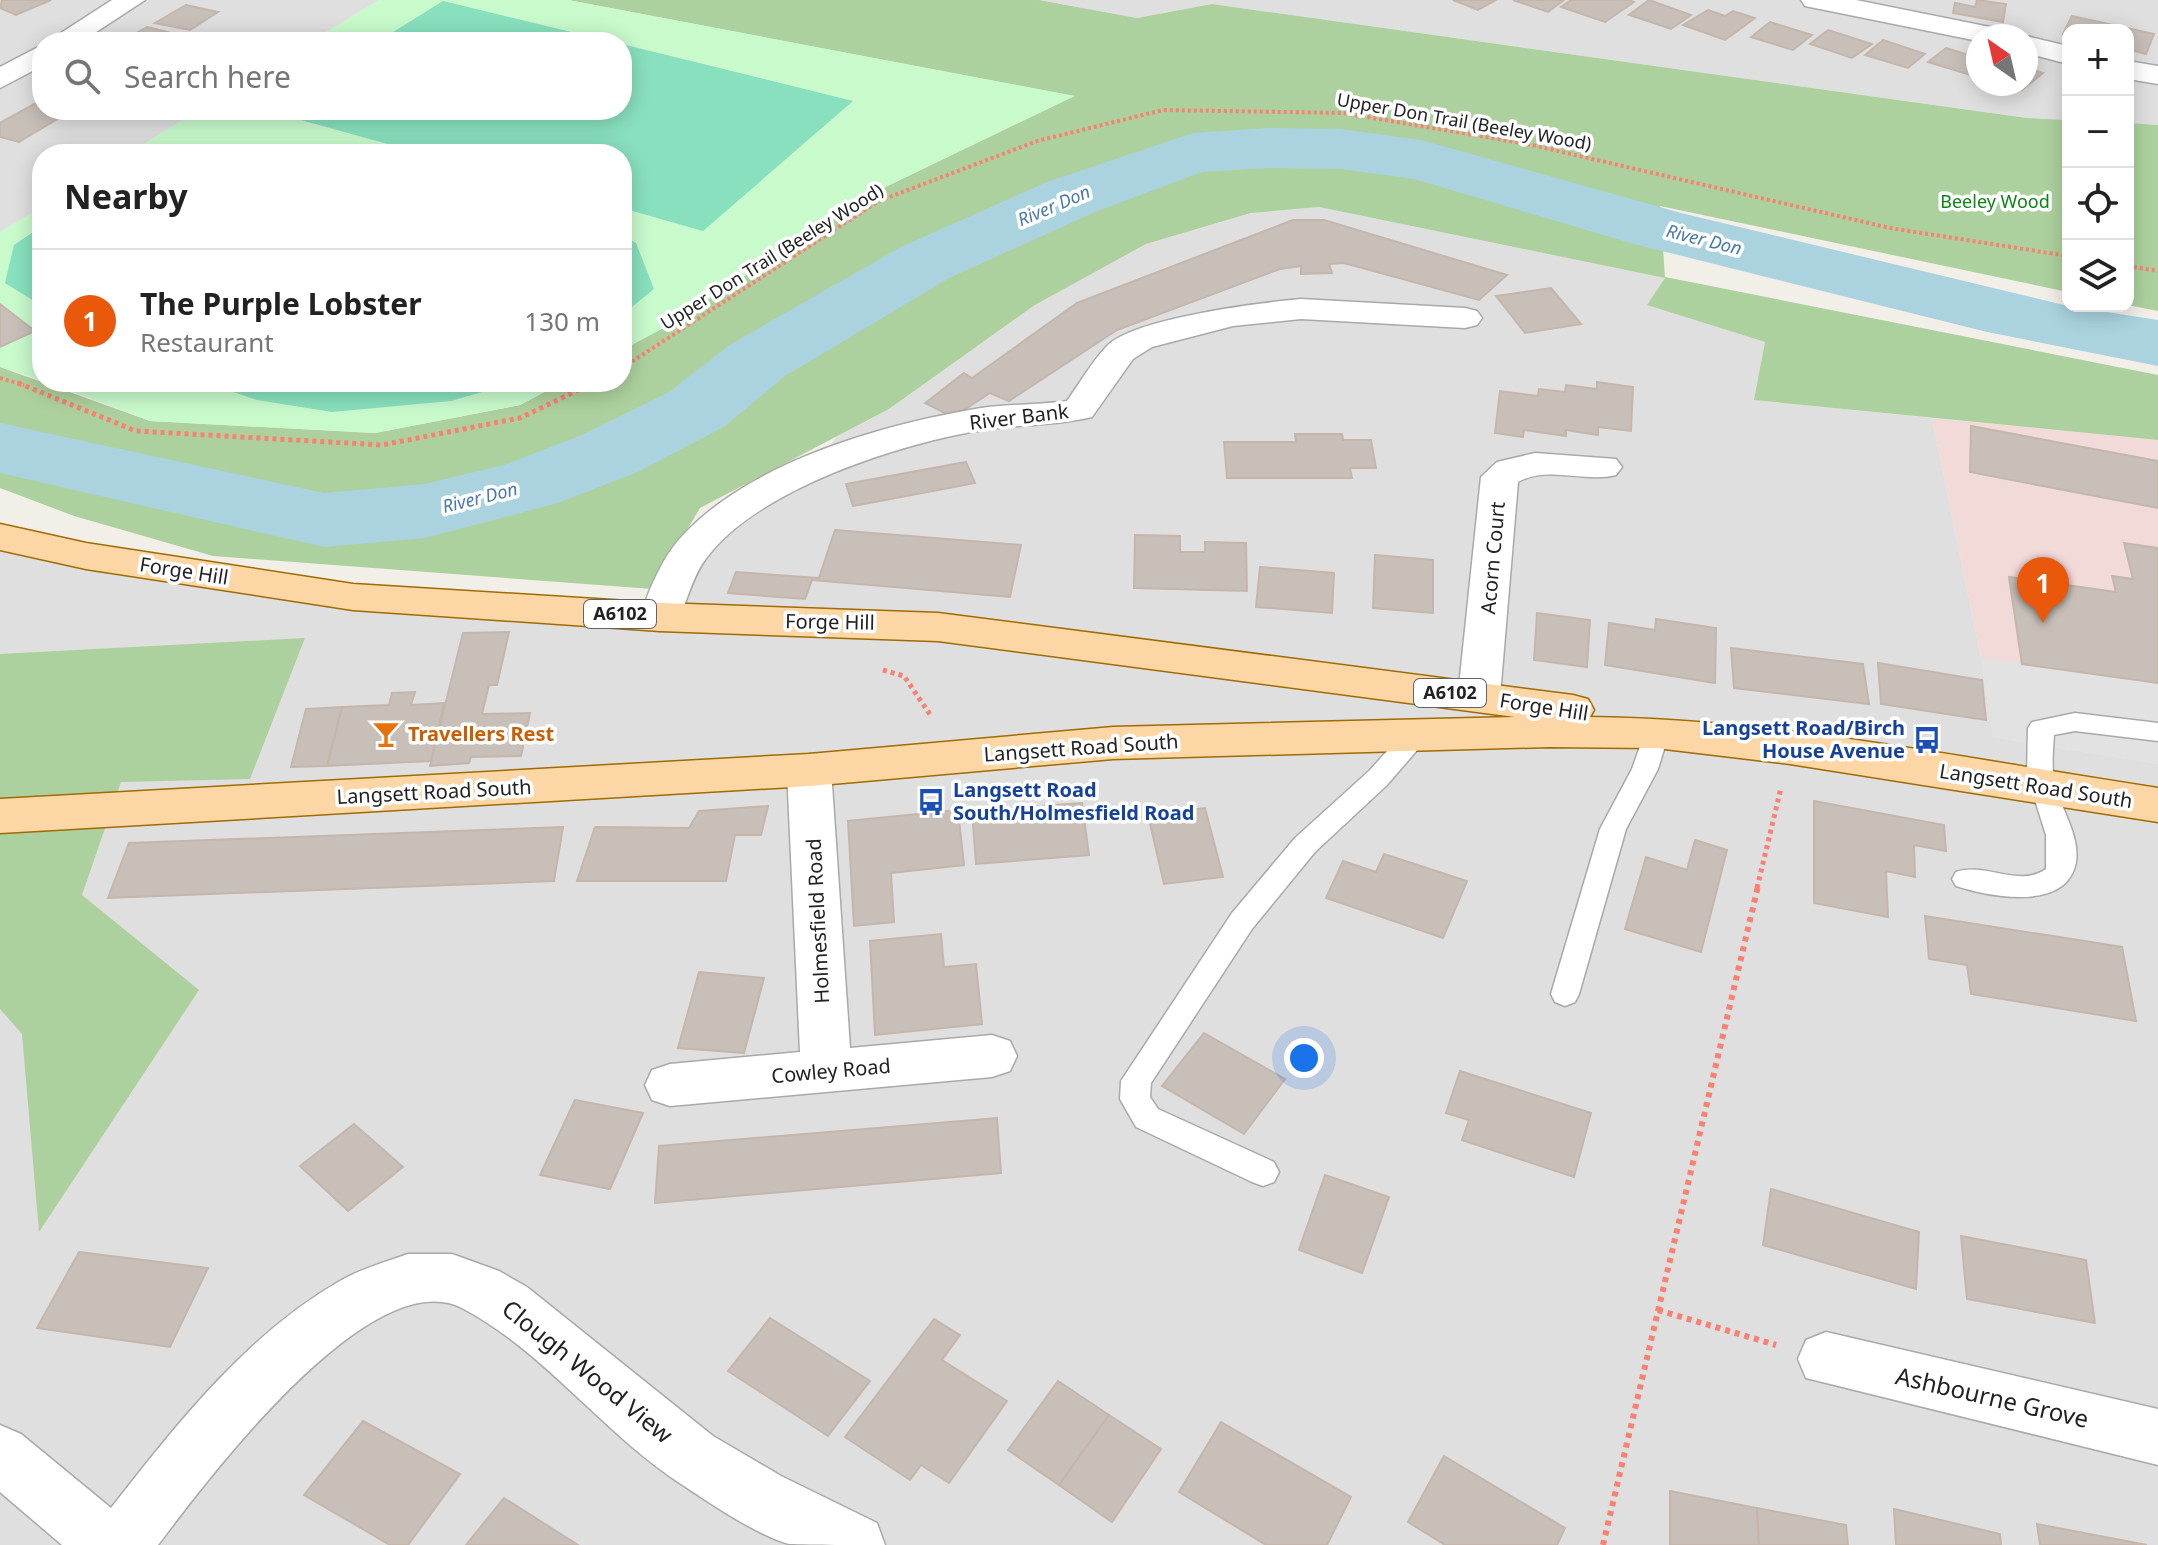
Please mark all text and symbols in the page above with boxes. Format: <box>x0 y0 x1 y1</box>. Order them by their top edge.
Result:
north arrow <box>1966 24 2038 96</box>
map controls <box>2062 24 2134 312</box>
button: + <box>2062 24 2134 96</box>
search box <box>32 32 632 120</box>
icon: search <box>60 54 104 98</box>
text: Search here <box>124 56 291 97</box>
street label: Upper Don Trail (Beeley Wood) <box>1335 87 1593 155</box>
button: − <box>2062 96 2134 168</box>
button: locate <box>2062 168 2134 240</box>
text: Nearby <box>64 173 188 219</box>
street label: Upper Don Trail (Beeley Wood) <box>656 178 887 335</box>
water label: River Don <box>1014 179 1094 231</box>
park label: Beeley Wood <box>1940 189 2050 213</box>
water label: River Don <box>1664 218 1744 260</box>
button: layers <box>2062 240 2134 312</box>
text: The Purple Lobster <box>140 283 422 324</box>
text: 1 <box>83 303 97 339</box>
text: 130 m <box>524 303 600 339</box>
text: Restaurant <box>140 324 274 360</box>
street label: River Bank <box>968 397 1070 436</box>
water label: River Don <box>440 476 520 518</box>
street label: Acorn Court <box>1474 501 1511 615</box>
street label: Forge Hill <box>138 550 230 591</box>
pin: 1 <box>2017 557 2069 623</box>
road number: A6102 <box>584 600 656 628</box>
street label: Forge Hill <box>785 607 875 636</box>
road number: A6102 <box>1414 679 1486 707</box>
street label: Forge Hill <box>1498 686 1590 727</box>
place label: Langsett Road/Birch House Avenue <box>1702 714 1905 764</box>
bar icon: Travellers Rest <box>371 719 401 749</box>
place label: Travellers Rest <box>408 720 555 747</box>
bus stop icon: Langsett Road/Birch House Avenue <box>1912 725 1942 755</box>
street label: Langsett Road South <box>983 727 1179 768</box>
street label: Langsett Road South <box>1938 757 2135 814</box>
street label: Langsett Road South <box>336 773 532 810</box>
place label: Langsett Road South/Holmesfield Road <box>953 776 1194 826</box>
bus stop icon: Langsett Road South/Holmesfield Road <box>916 787 946 817</box>
street label: Holmesfield Road <box>800 838 835 1004</box>
your location <box>1284 1038 1324 1078</box>
street label: Cowley Road <box>770 1052 892 1089</box>
street label: Clough Wood View <box>496 1292 680 1450</box>
street label: Ashbourne Grove <box>1893 1358 2092 1435</box>

